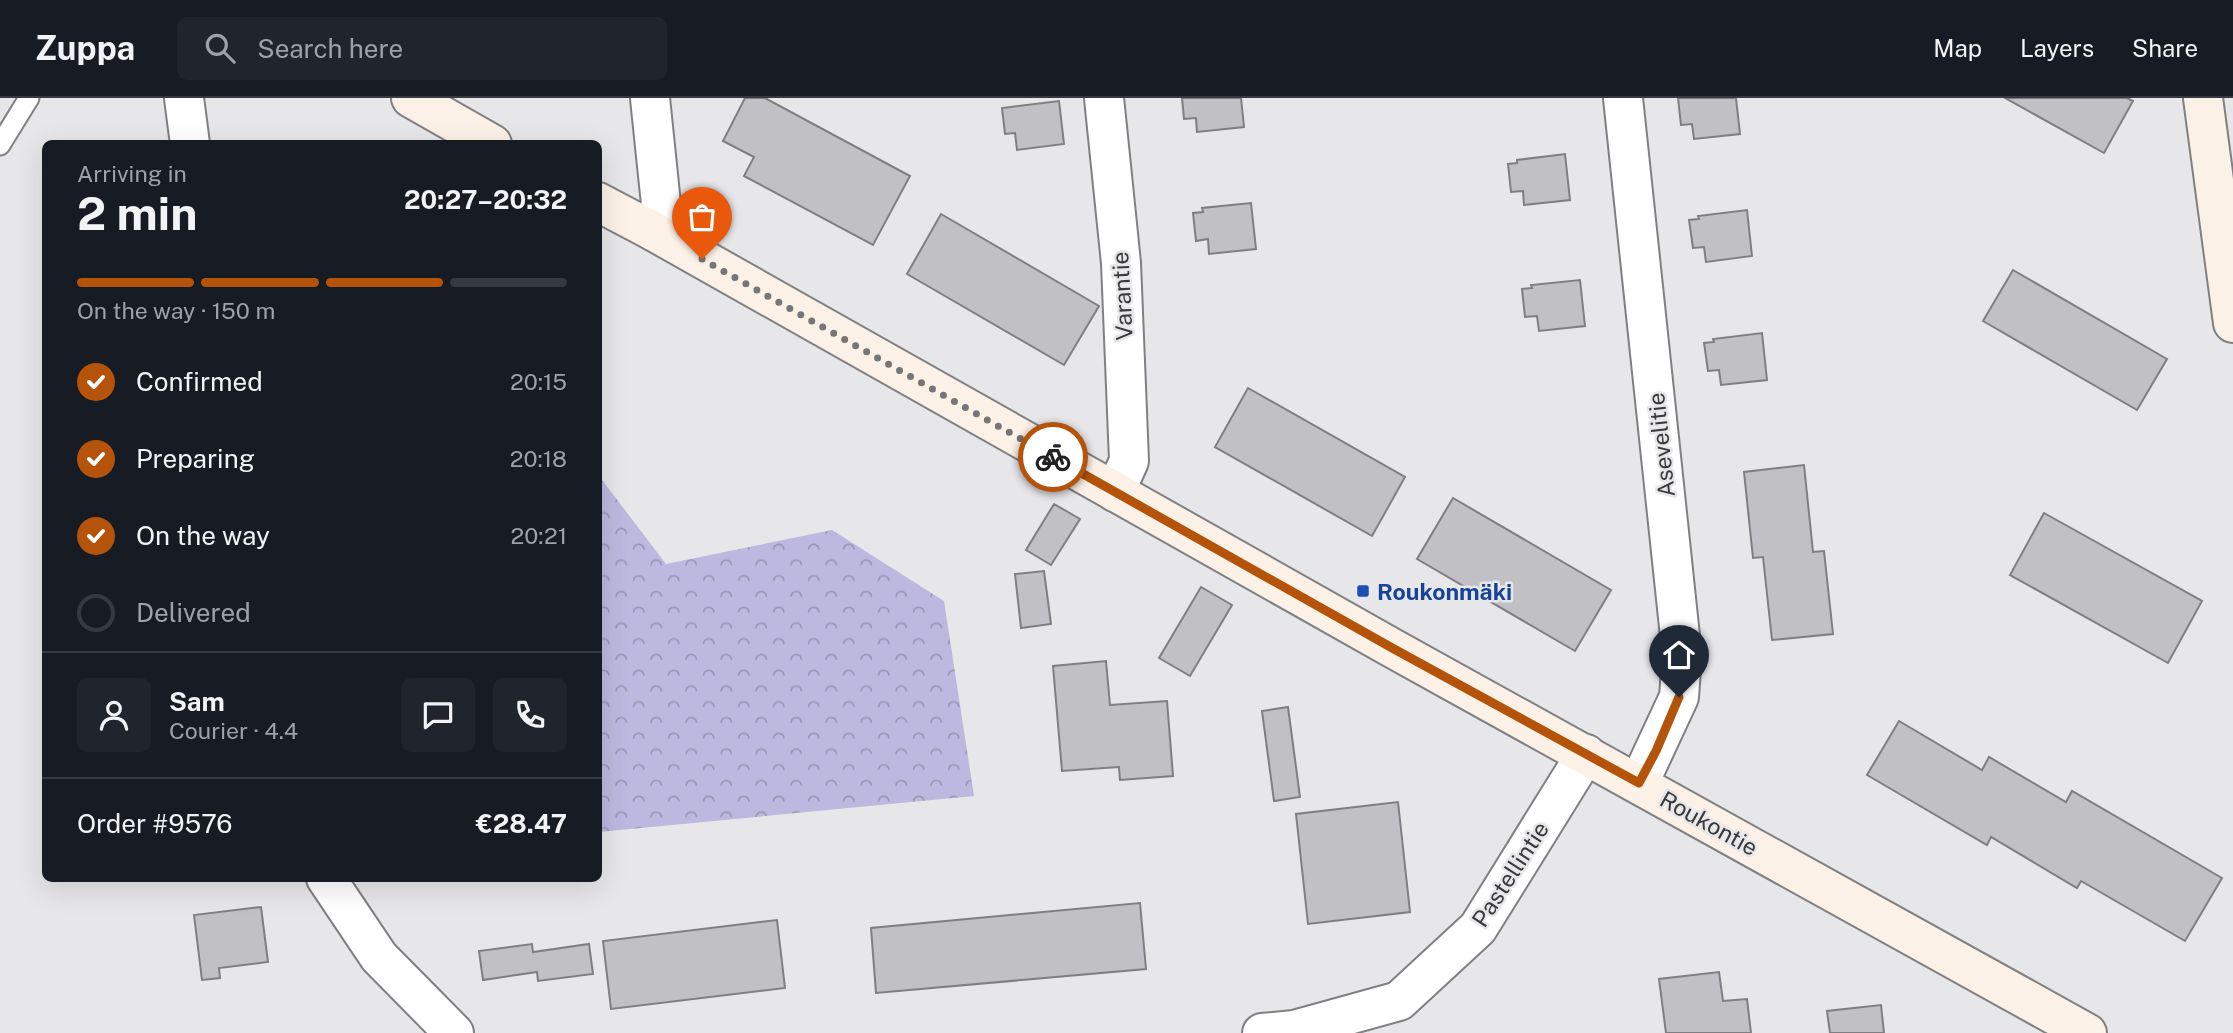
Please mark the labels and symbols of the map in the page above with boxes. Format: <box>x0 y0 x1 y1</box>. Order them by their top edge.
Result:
pin <box>672 187 732 259</box>
street label: Varantie <box>1106 251 1138 341</box>
street label: Asevelitie <box>1642 391 1680 499</box>
courier <box>1018 422 1088 492</box>
place label: Roukonmäki <box>1377 578 1512 605</box>
marker: Roukonmäki <box>1355 583 1371 599</box>
pin <box>1649 625 1709 697</box>
street label: Roukontie <box>1655 785 1763 861</box>
street label: Pastellintie <box>1466 816 1554 932</box>

